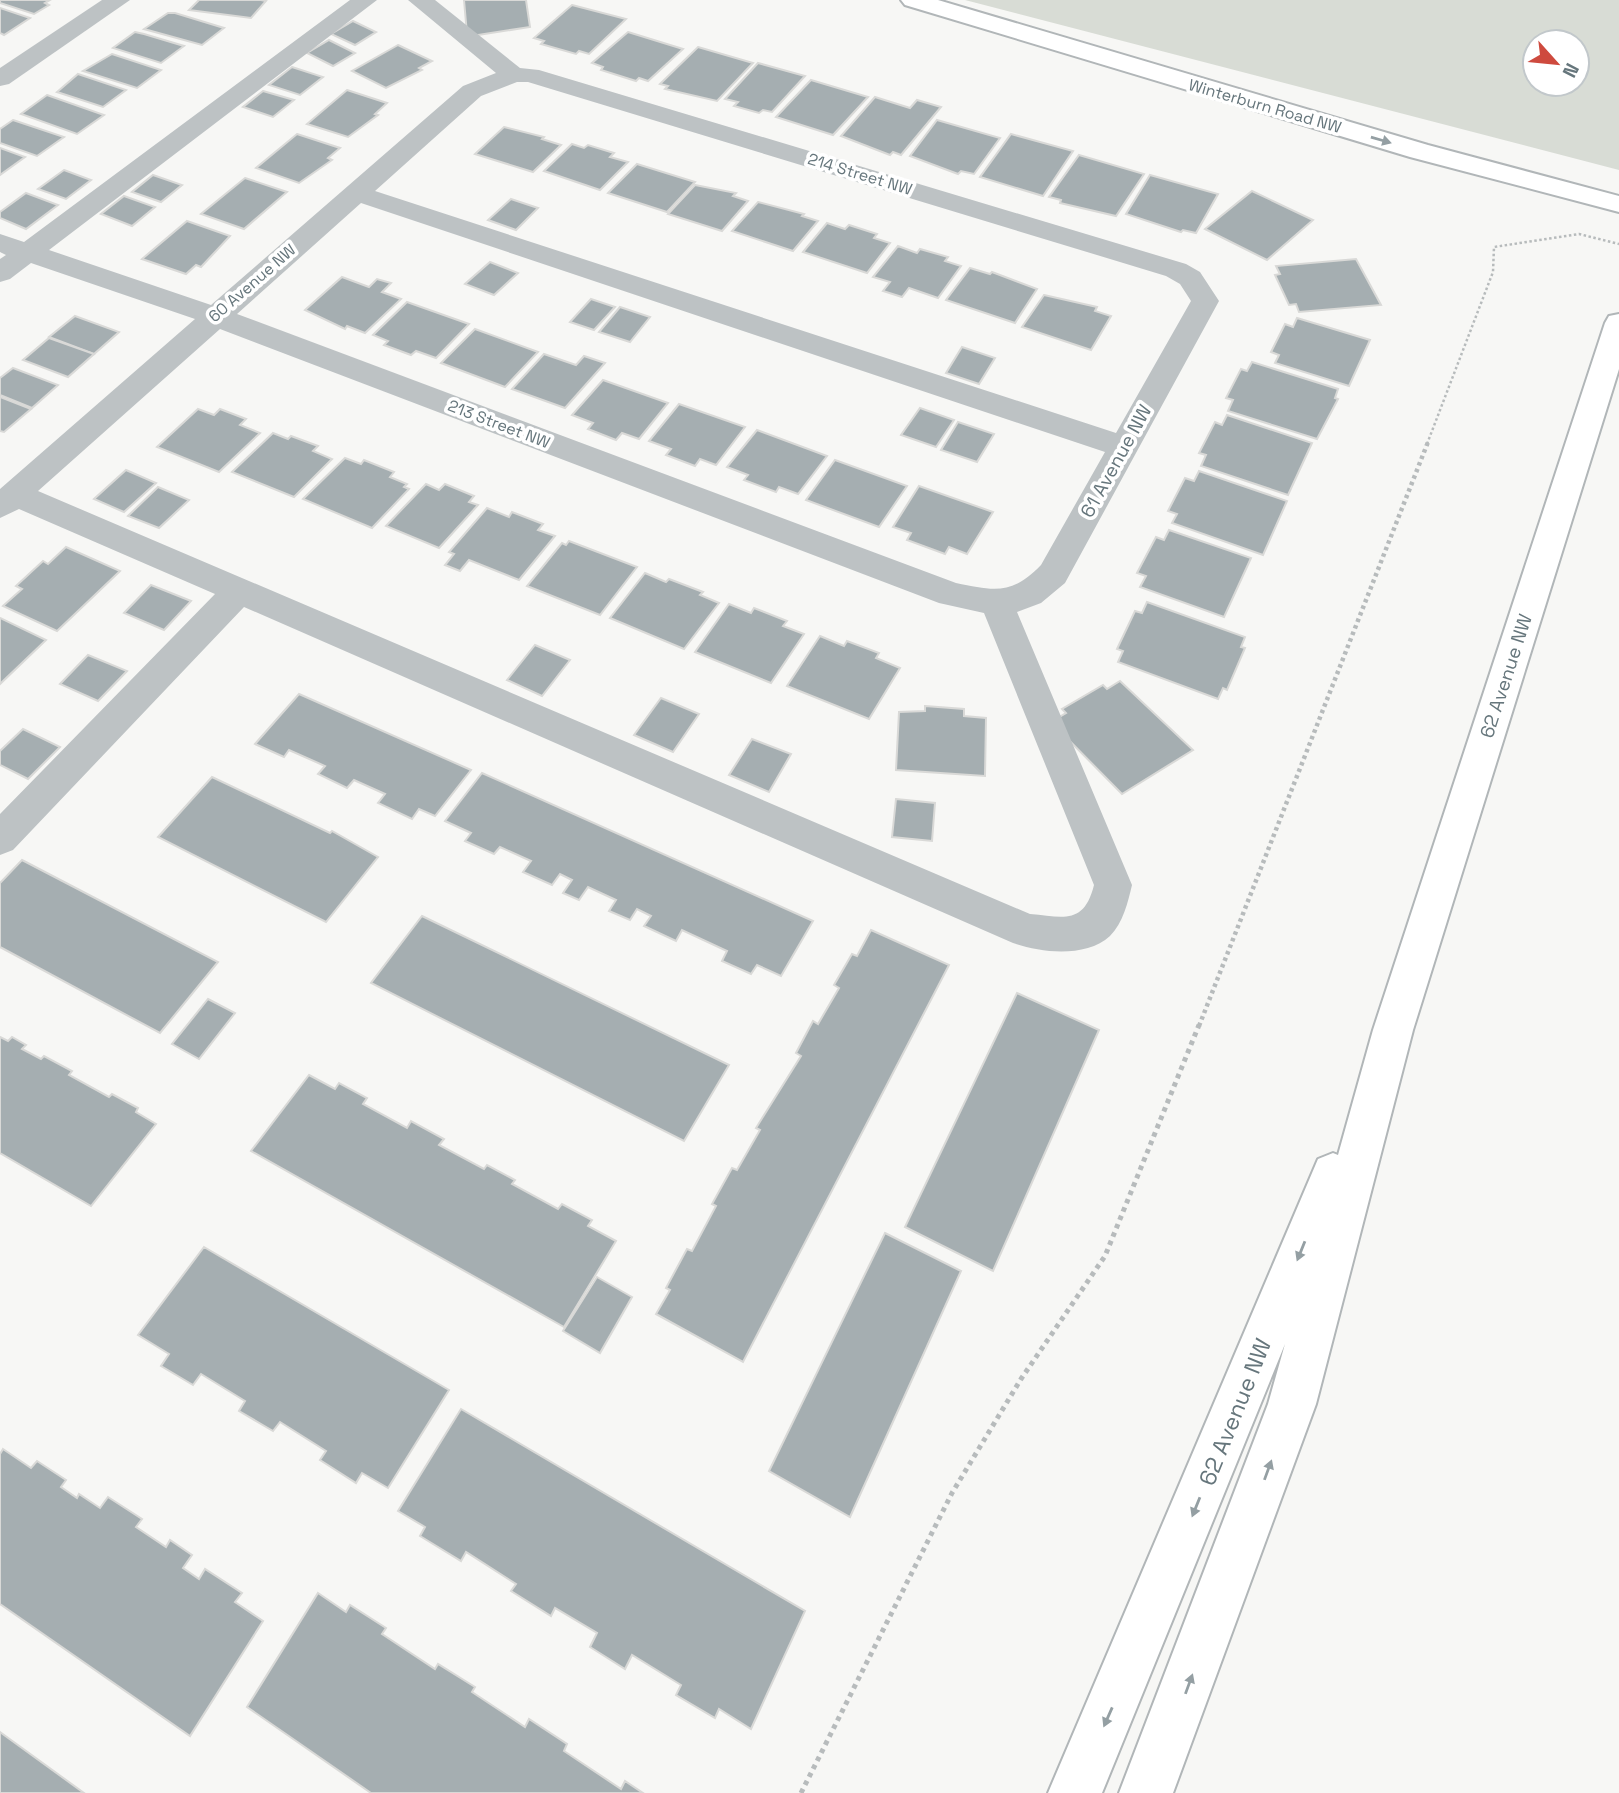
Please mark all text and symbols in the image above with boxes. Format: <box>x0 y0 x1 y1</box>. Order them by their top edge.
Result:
north arrow <box>1521 28 1591 98</box>
text: N <box>1557 59 1585 82</box>
street label: Winterburn Road NW <box>1186 74 1344 138</box>
one-way arrow <box>1371 136 1392 146</box>
street label: 214 Street NW <box>805 148 915 200</box>
street label: 60 Avenue NW <box>204 239 300 327</box>
street label: 213 Street NW <box>445 395 553 453</box>
street label: 61 Avenue NW <box>1075 400 1157 522</box>
street label: 62 Avenue NW <box>1474 611 1538 741</box>
one-way arrow <box>1295 1241 1307 1261</box>
street label: 62 Avenue NW <box>1192 1334 1278 1490</box>
one-way arrow <box>1262 1460 1273 1481</box>
one-way arrow <box>1190 1496 1201 1517</box>
one-way arrow <box>1184 1673 1195 1694</box>
one-way arrow <box>1103 1707 1114 1728</box>

